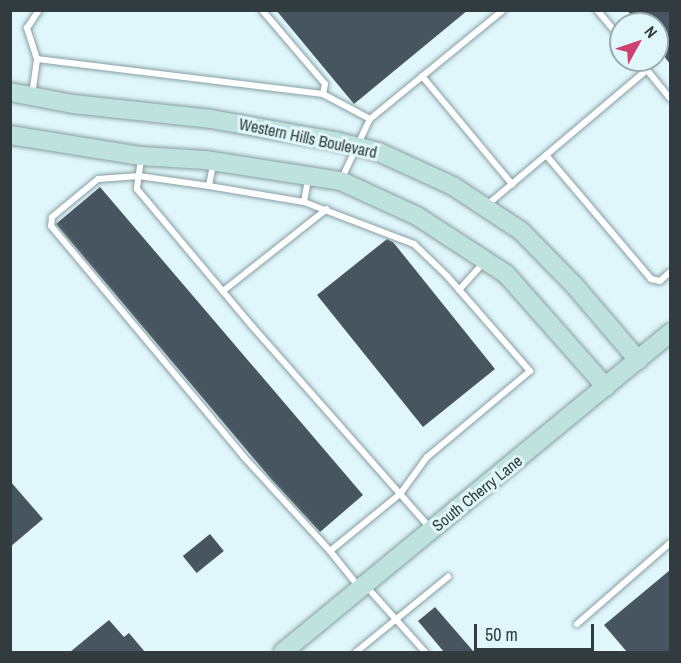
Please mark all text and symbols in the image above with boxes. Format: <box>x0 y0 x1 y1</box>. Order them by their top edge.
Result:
north arrow <box>609 12 669 72</box>
text: N <box>640 21 663 42</box>
street label: Western Hills Boulevard <box>237 114 379 162</box>
street label: South Cherry Lane <box>428 451 526 535</box>
scale bar <box>477 612 597 650</box>
text: 50 m <box>485 622 518 647</box>

